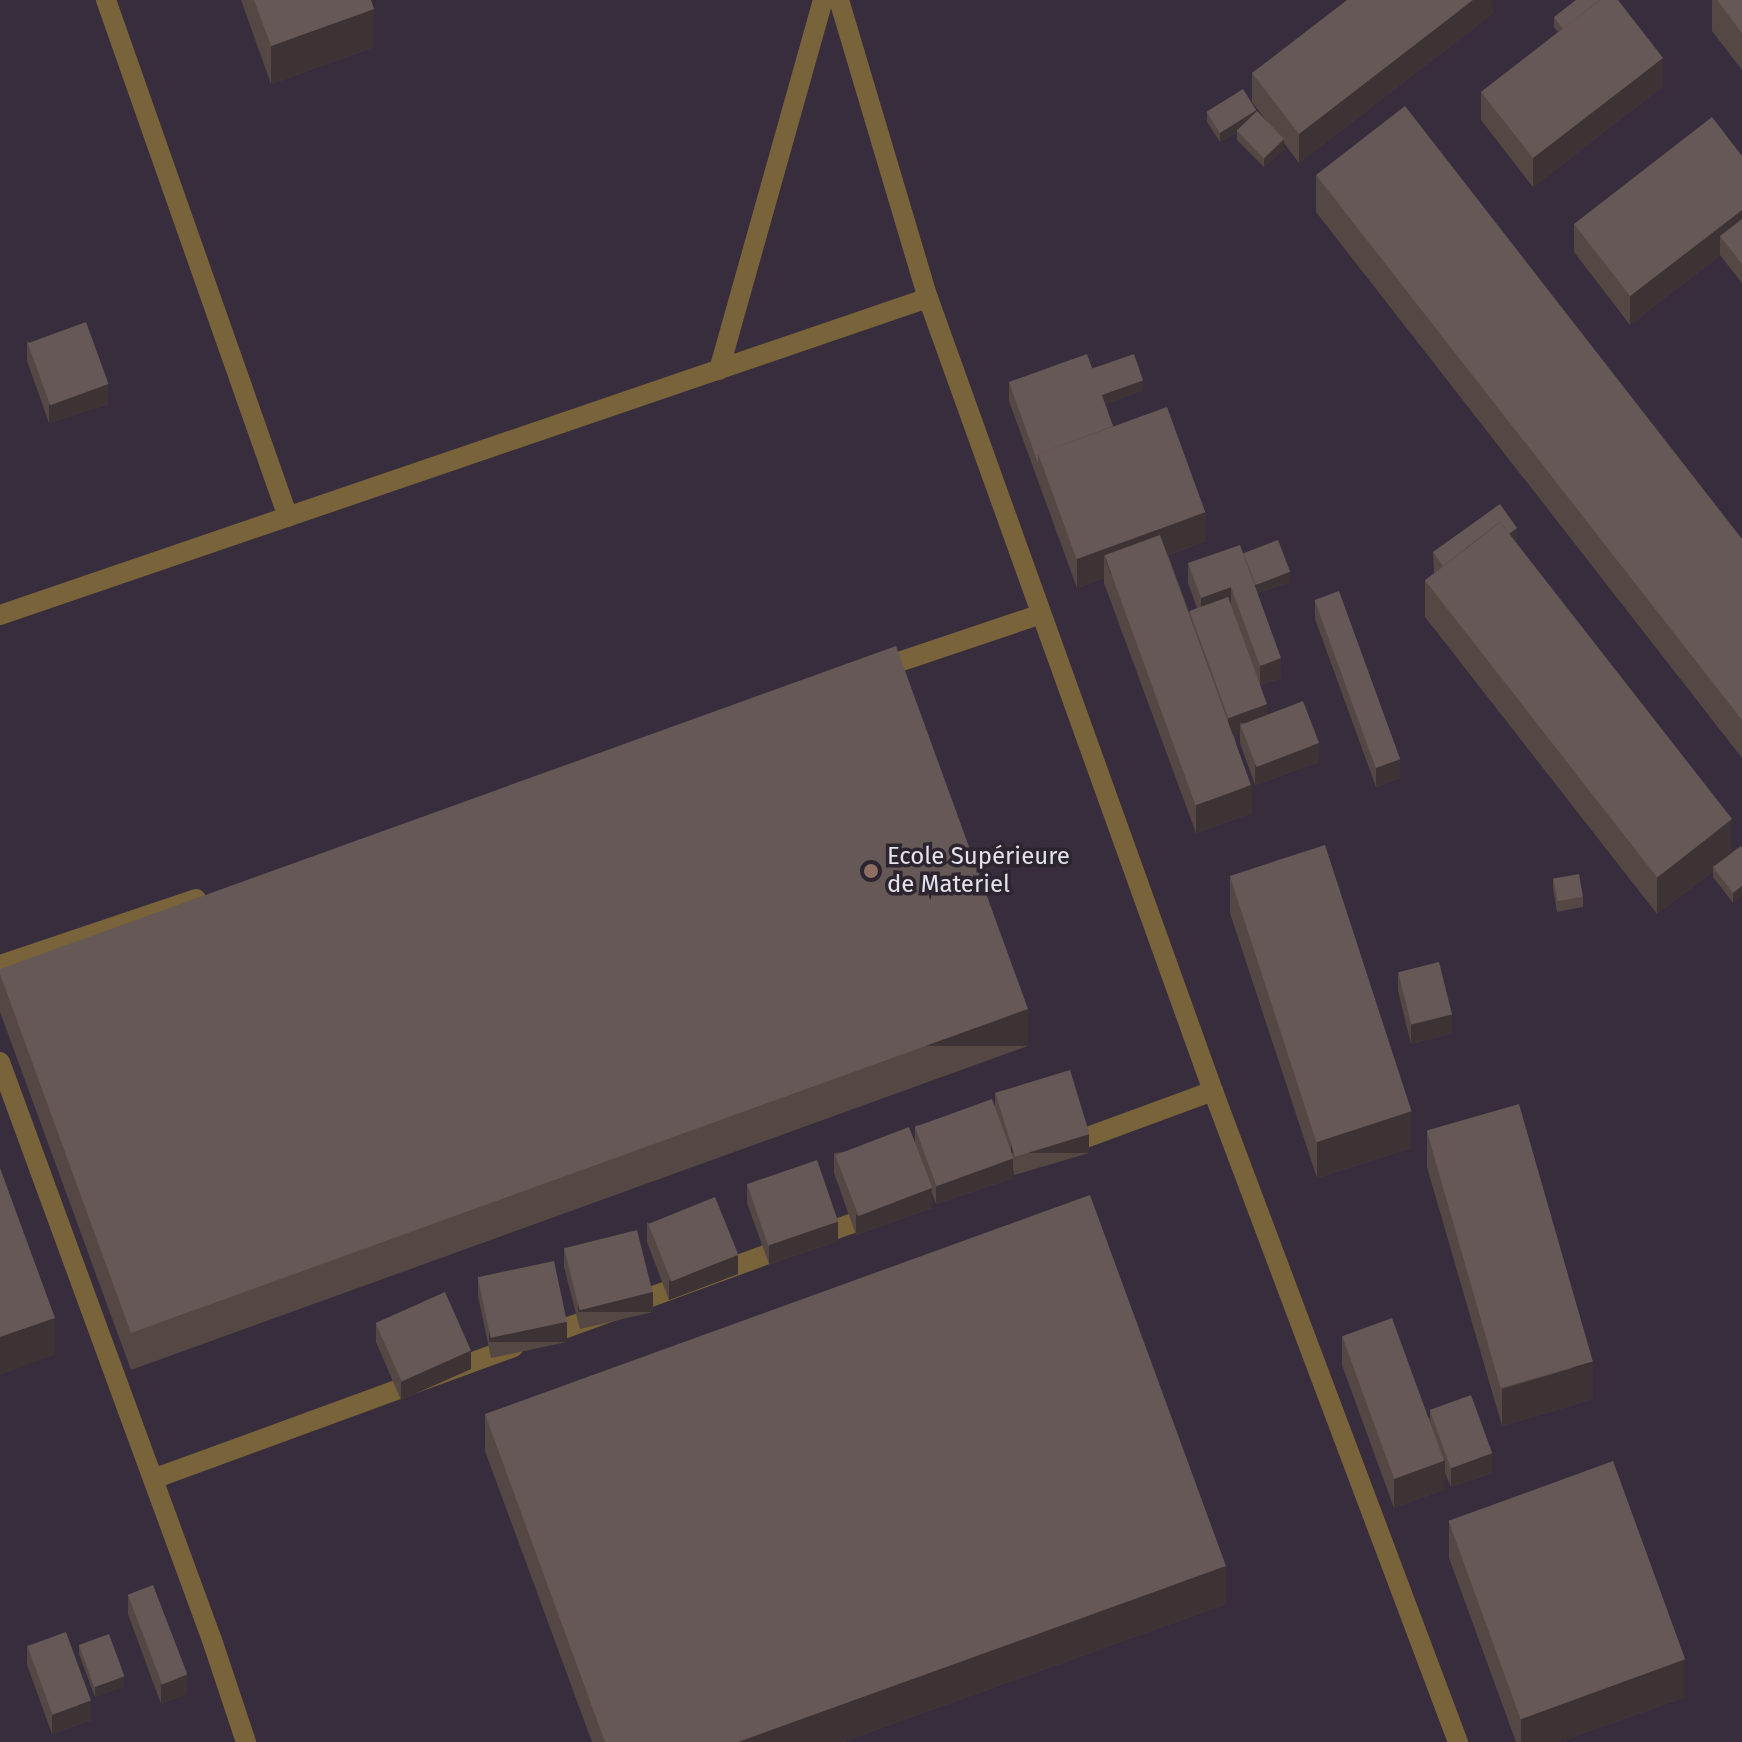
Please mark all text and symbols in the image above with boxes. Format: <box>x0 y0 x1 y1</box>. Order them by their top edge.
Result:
place label: Ecole Supérieure de Materiel <box>887 843 1070 899</box>
marker: Ecole Supérieure de Materiel <box>862 862 880 880</box>

